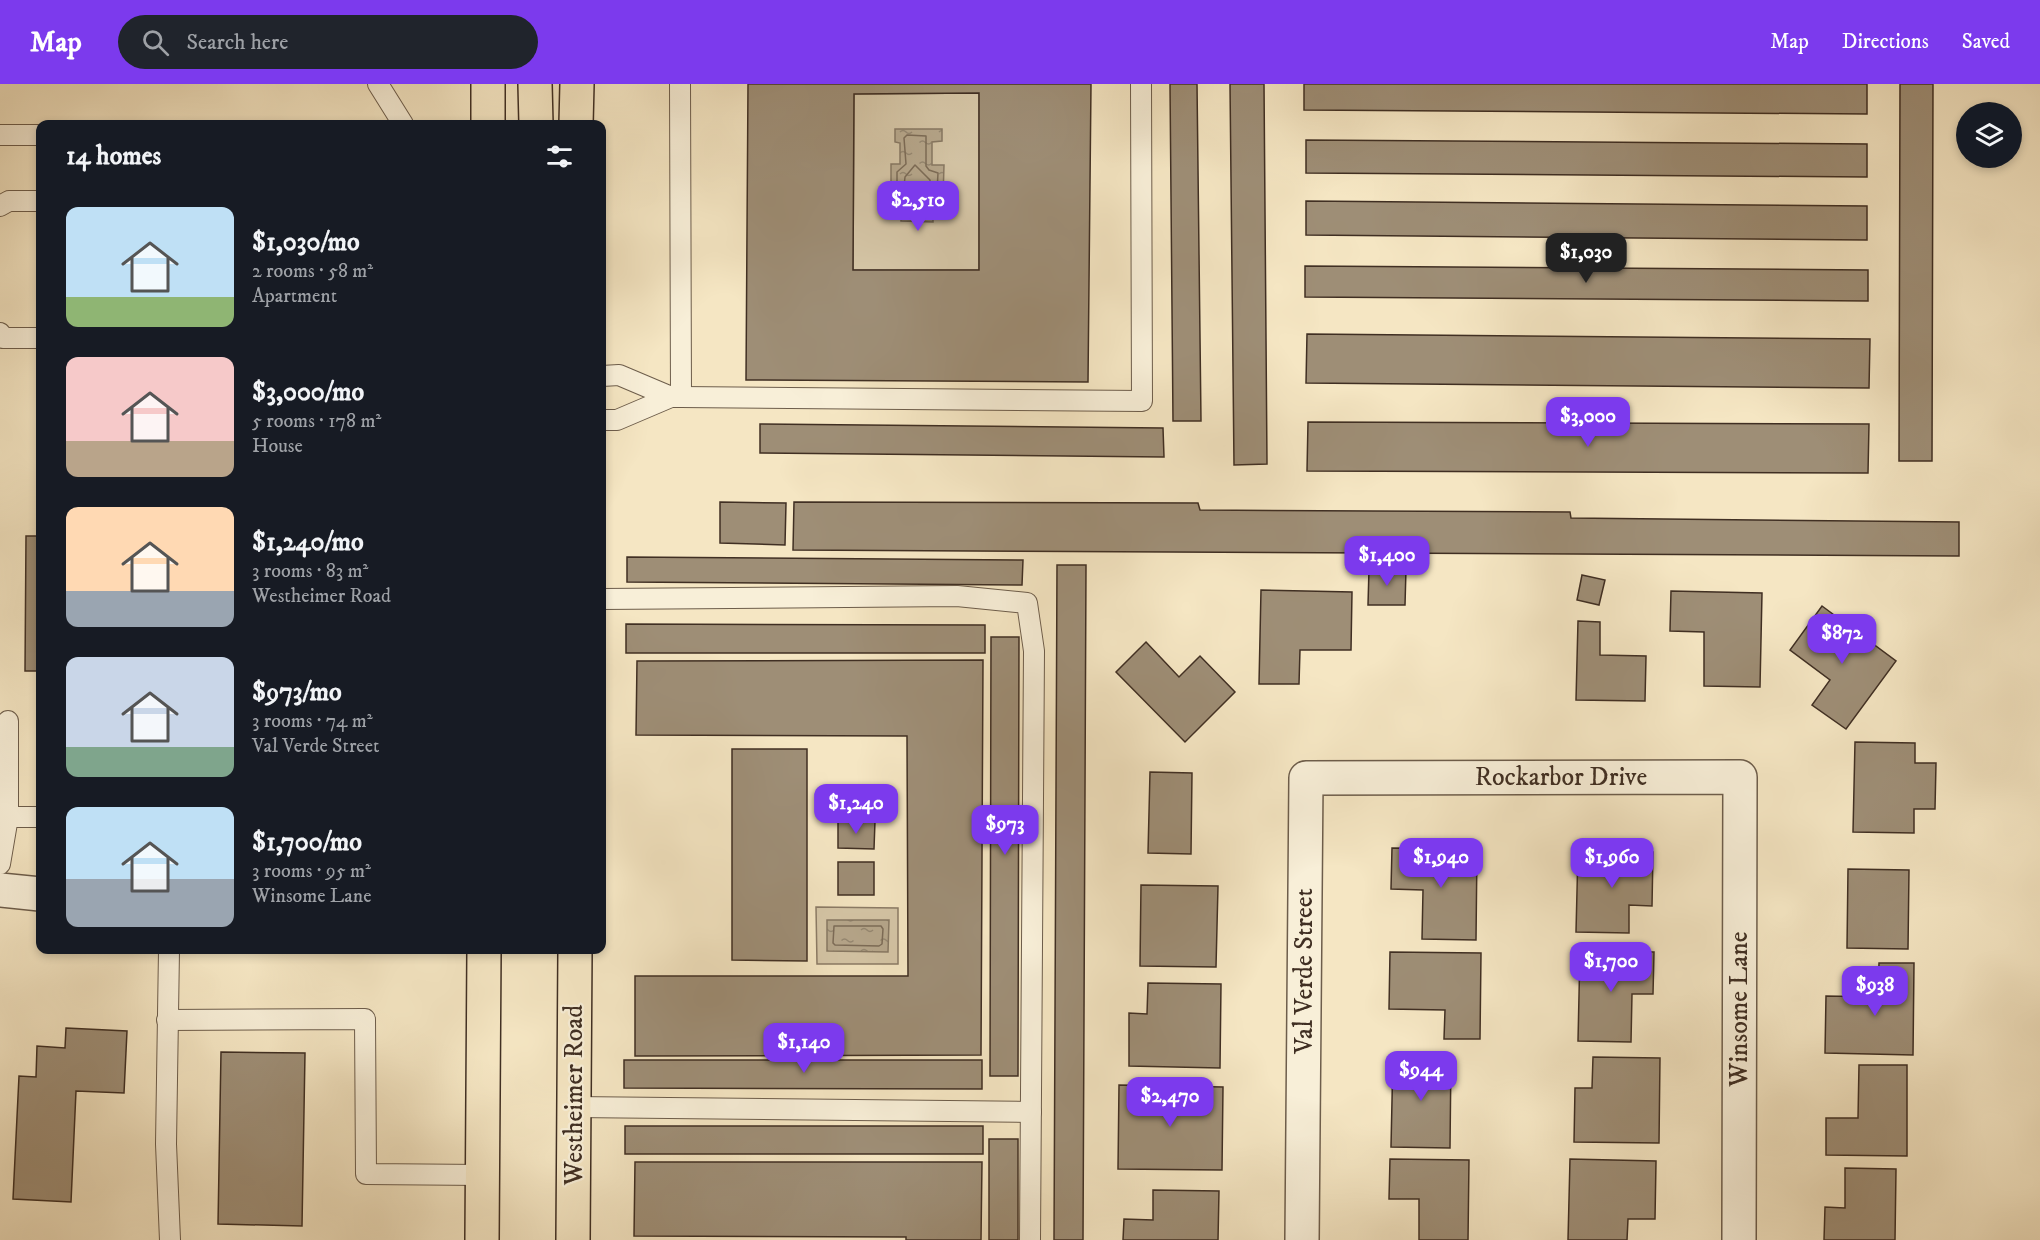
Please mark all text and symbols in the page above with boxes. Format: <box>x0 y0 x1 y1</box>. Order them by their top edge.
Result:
search box <box>118 15 538 69</box>
text: Map <box>30 25 82 60</box>
icon: search <box>139 26 172 59</box>
text: Search here <box>187 29 288 56</box>
text: Map <box>1770 29 1809 55</box>
text: Directions <box>1842 29 1929 55</box>
text: Saved <box>1962 29 2010 55</box>
map controls <box>1956 102 2022 168</box>
button: layers <box>1956 102 2022 168</box>
text: 14 homes <box>66 140 161 173</box>
icon: filters <box>543 140 576 173</box>
pin: $2,510 <box>869 181 967 232</box>
text: $2,510 <box>891 188 945 213</box>
text: $1,030/mo <box>252 226 360 259</box>
icon: home <box>114 231 186 303</box>
pin: $1,030 <box>1537 233 1635 284</box>
text: $1,030 <box>1560 240 1612 265</box>
text: 2 rooms · 58 m² <box>252 259 373 284</box>
text: Apartment <box>252 284 337 309</box>
text: $3,000/mo <box>252 376 364 409</box>
icon: home <box>114 381 186 453</box>
pin: $3,000 <box>1539 397 1637 448</box>
text: $3,000 <box>1560 404 1616 429</box>
text: 5 rooms · 178 m² <box>252 409 381 434</box>
text: House <box>252 434 303 459</box>
text: $1,240/mo <box>252 526 364 559</box>
icon: home <box>114 531 186 603</box>
pin: $1,400 <box>1338 536 1436 587</box>
text: $1,400 <box>1358 543 1416 568</box>
text: 3 rooms · 83 m² <box>252 559 368 584</box>
text: Westheimer Road <box>252 584 391 609</box>
pin: $872 <box>1806 614 1878 665</box>
text: $872 <box>1821 621 1863 646</box>
text: $973/mo <box>252 676 342 709</box>
icon: home <box>114 681 186 753</box>
text: 3 rooms · 74 m² <box>252 709 373 734</box>
text: Val Verde Street <box>252 734 379 759</box>
street label: Rockarbor Drive <box>1475 761 1647 794</box>
pin: $1,240 <box>807 784 905 835</box>
text: $1,240 <box>828 791 884 816</box>
pin: $973 <box>969 805 1041 856</box>
text: $973 <box>986 812 1024 837</box>
text: $1,700/mo <box>252 826 362 859</box>
icon: home <box>114 831 186 903</box>
pin: $1,940 <box>1392 838 1490 889</box>
pin: $1,960 <box>1563 838 1661 889</box>
text: $1,940 <box>1413 845 1469 870</box>
text: $1,960 <box>1585 845 1639 870</box>
text: 3 rooms · 95 m² <box>252 859 371 884</box>
text: Winsome Lane <box>252 884 371 909</box>
street label: Val Verde Street <box>1288 888 1321 1055</box>
street label: Winsome Lane <box>1723 931 1756 1088</box>
pin: $1,700 <box>1562 942 1660 993</box>
text: $1,700 <box>1584 949 1638 974</box>
pin: $938 <box>1839 966 1911 1017</box>
text: $938 <box>1856 973 1894 998</box>
street label: Westheimer Road <box>558 1005 591 1186</box>
pin: $1,140 <box>755 1023 853 1074</box>
text: $1,140 <box>777 1030 831 1055</box>
pin: $944 <box>1385 1051 1457 1102</box>
text: $944 <box>1399 1058 1443 1083</box>
pin: $2,470 <box>1121 1077 1219 1128</box>
text: $2,470 <box>1141 1084 1199 1109</box>

